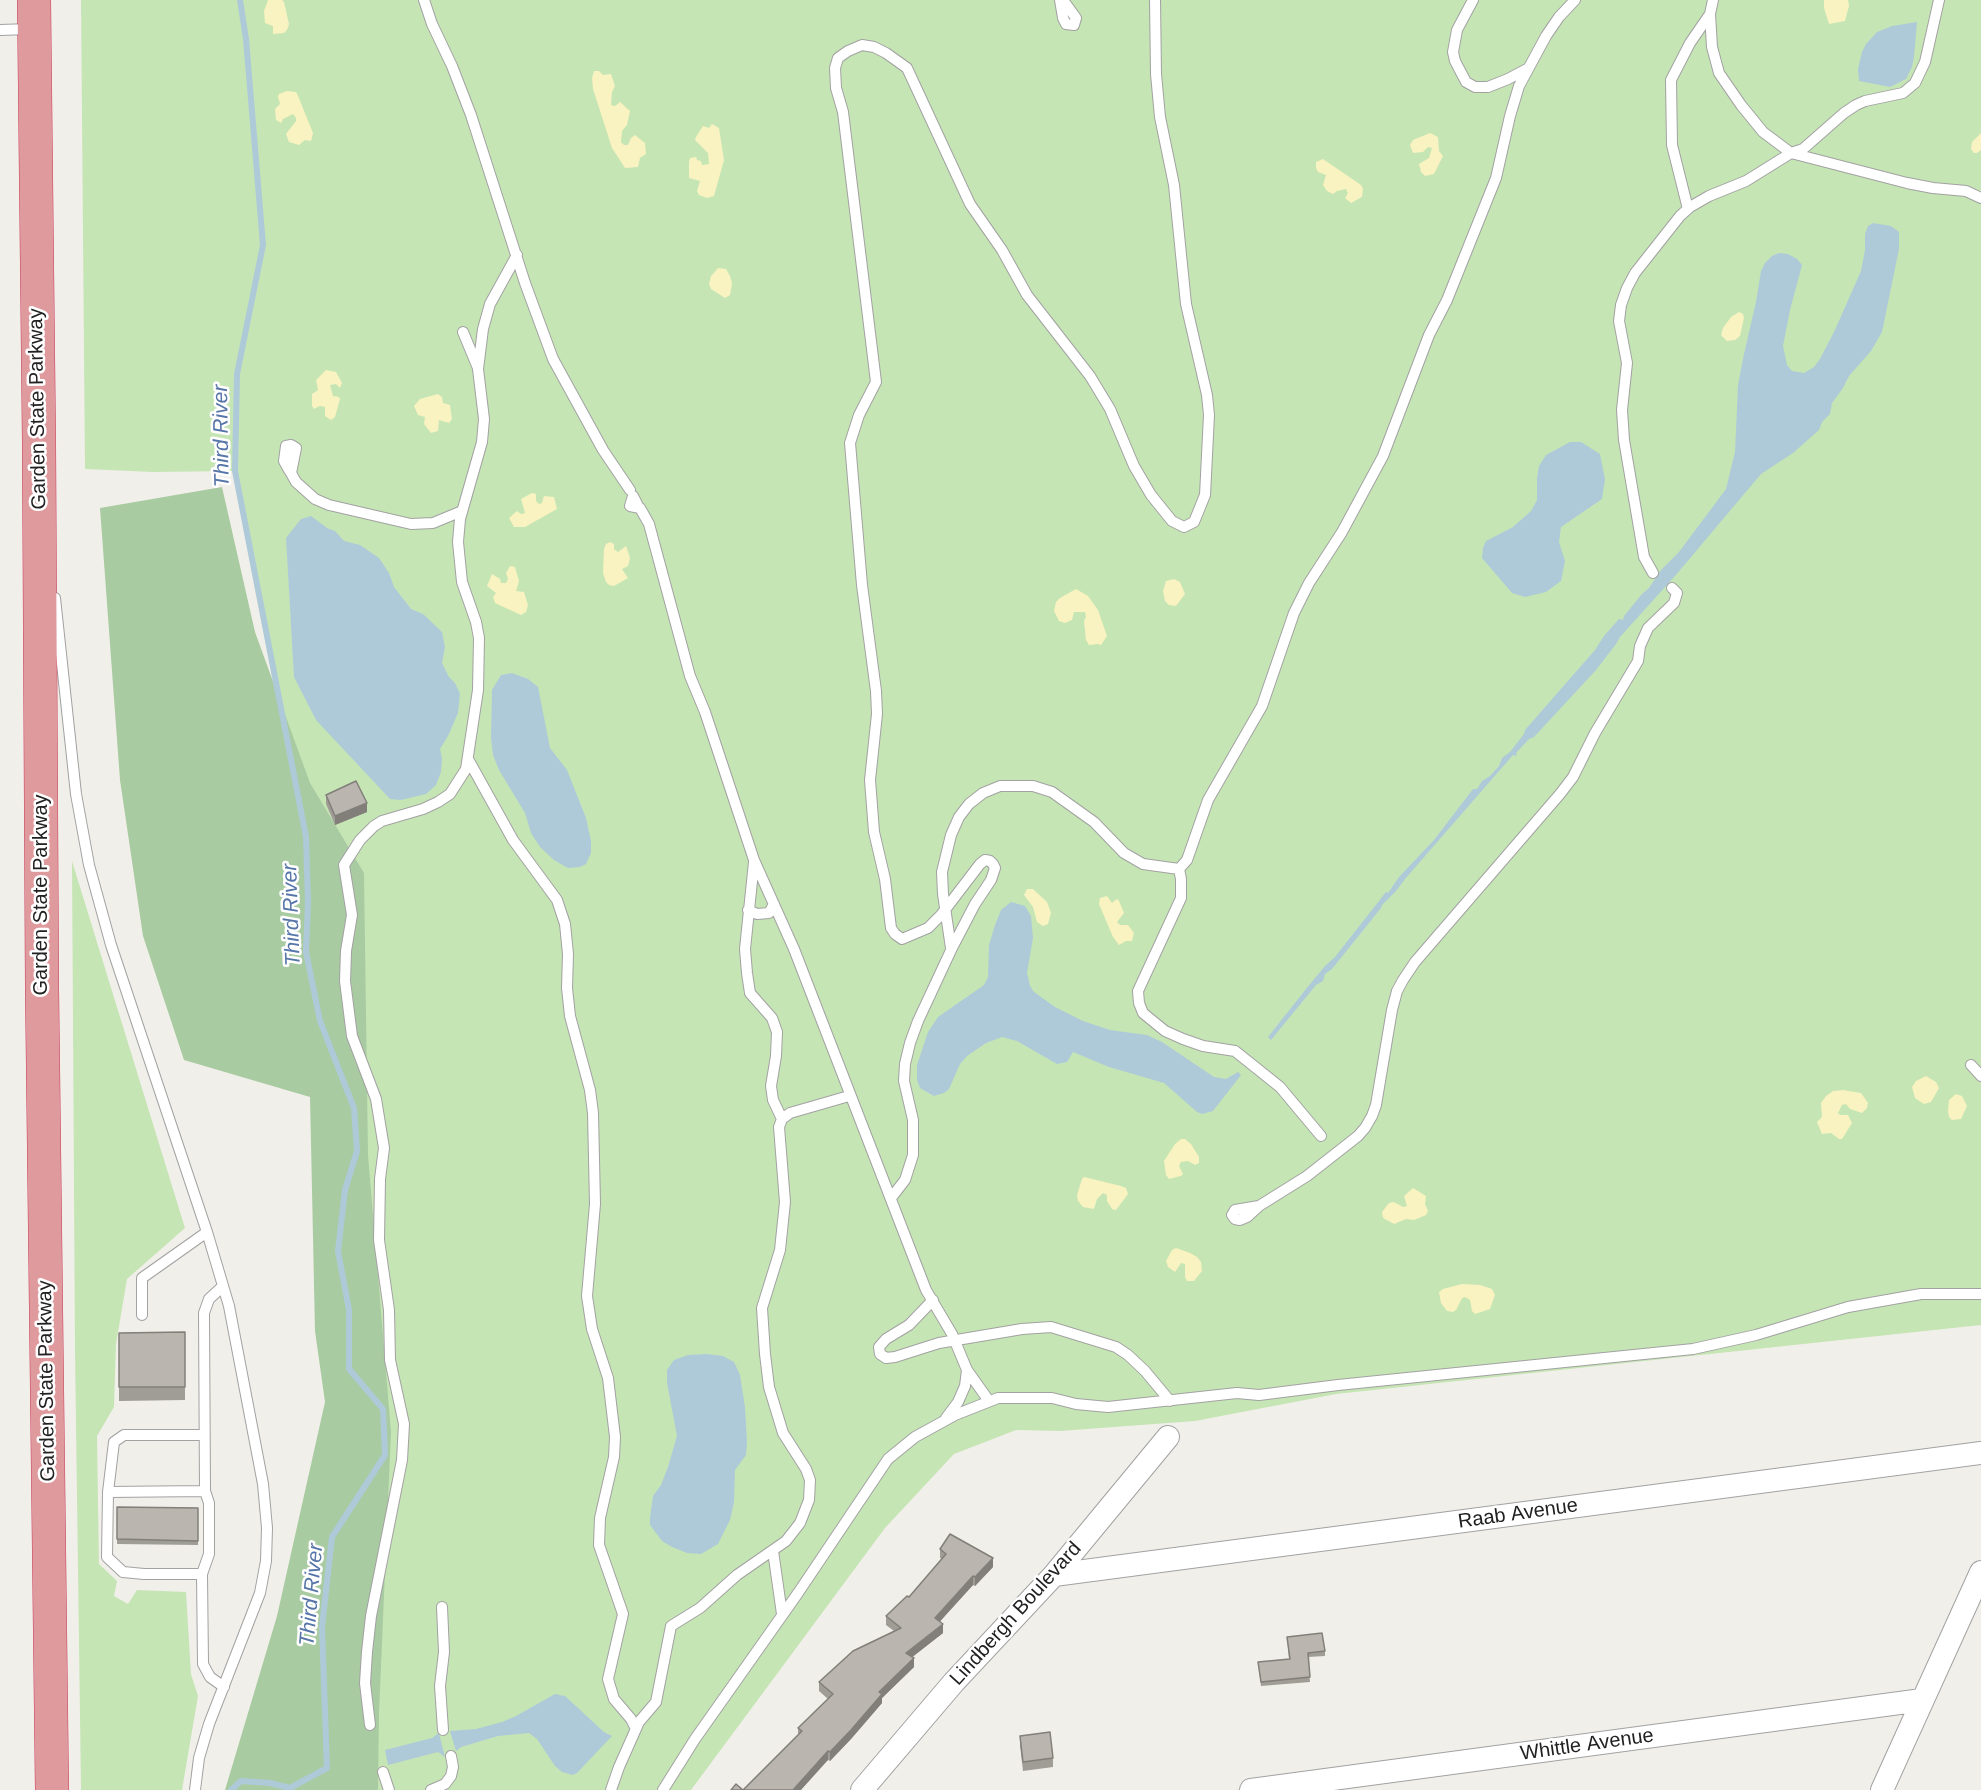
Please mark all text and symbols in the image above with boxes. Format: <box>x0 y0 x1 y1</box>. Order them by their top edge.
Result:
street label: Garden State Parkway <box>24 308 52 510</box>
water label: Third River <box>209 384 235 488</box>
street label: Garden State Parkway <box>29 794 53 996</box>
water label: Third River <box>278 863 306 967</box>
street label: Garden State Parkway <box>33 1280 61 1482</box>
street label: Raab Avenue <box>1456 1494 1580 1534</box>
street label: Lindbergh Boulevard <box>945 1537 1087 1691</box>
water label: Third River <box>295 1543 329 1647</box>
street label: Whittle Avenue <box>1519 1724 1655 1766</box>

